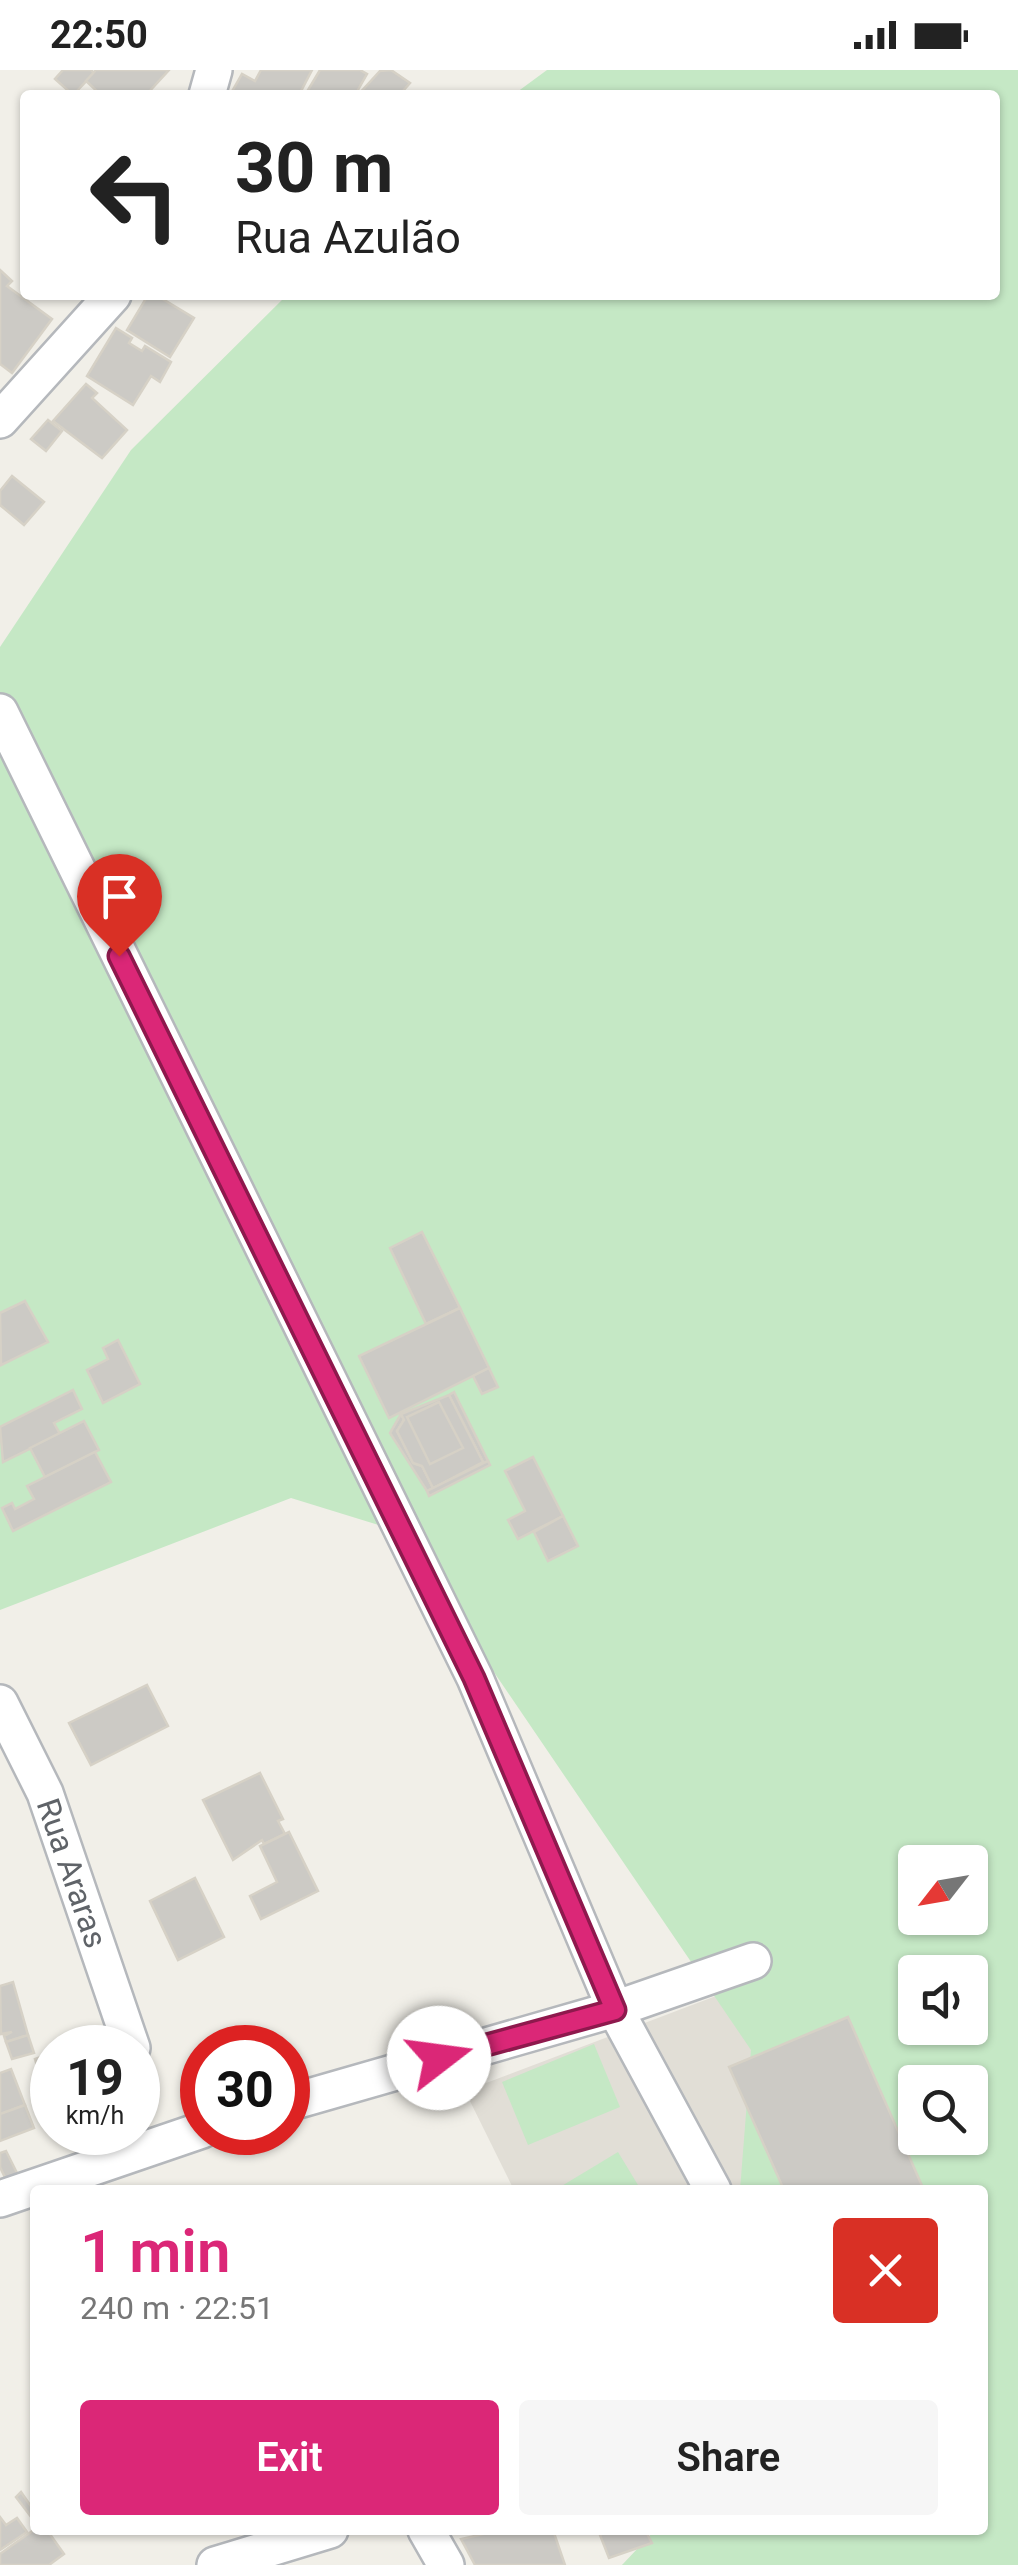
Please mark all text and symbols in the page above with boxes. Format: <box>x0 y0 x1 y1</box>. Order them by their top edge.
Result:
text: 22:50 <box>50 13 148 57</box>
text: 30 m <box>235 127 393 209</box>
icon: left <box>70 130 200 260</box>
text: Rua Azulão <box>235 211 461 264</box>
pin <box>77 854 162 957</box>
icon: arrive <box>92 869 147 924</box>
street label: Rua Araras <box>29 1793 115 1953</box>
north arrow <box>898 1845 988 1935</box>
map controls <box>898 1845 988 2155</box>
button: sound <box>898 1955 988 2045</box>
position arrow <box>387 2006 491 2110</box>
speed limit sign: 30 <box>180 2025 310 2155</box>
text: 19 <box>66 2049 124 2107</box>
button: search <box>898 2065 988 2155</box>
text: km/h <box>66 2101 124 2130</box>
text: 1 min <box>80 2216 230 2287</box>
button: close <box>833 2218 938 2323</box>
text: 240 m · 22:51 <box>80 2289 274 2327</box>
button: Exit <box>80 2400 499 2515</box>
button: Share <box>519 2400 938 2515</box>

